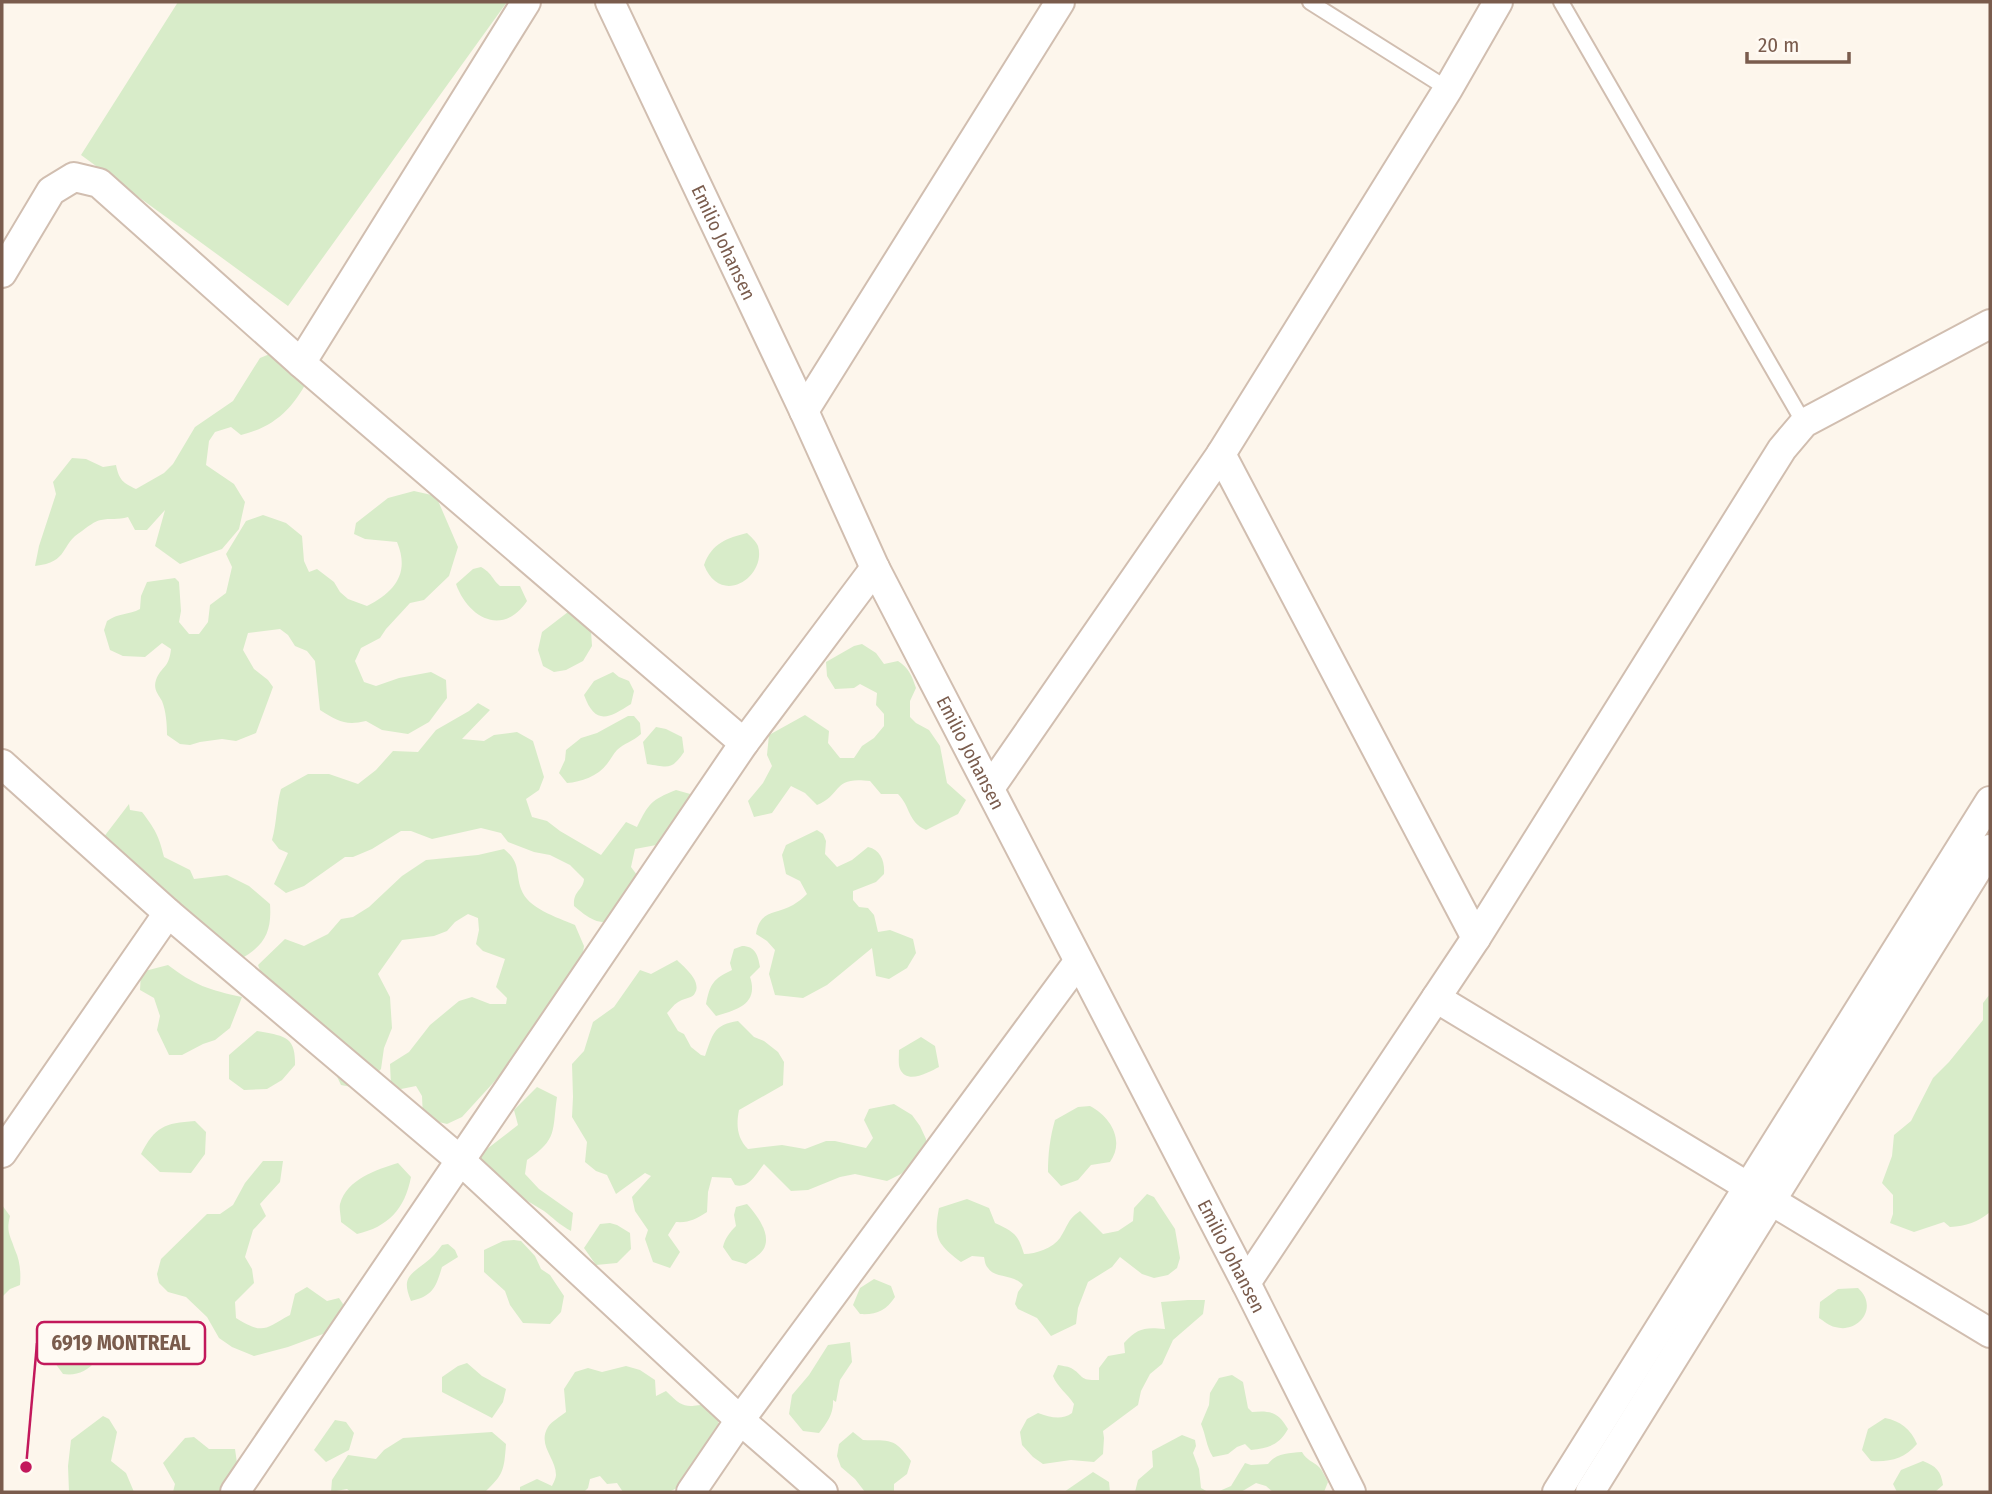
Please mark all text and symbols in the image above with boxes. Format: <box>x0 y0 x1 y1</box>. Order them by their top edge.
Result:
scale bar <box>1747 21 1848 65</box>
text: 20 m <box>1758 32 1799 58</box>
street label: Emilio Johansen <box>686 181 761 304</box>
street label: Emilio Johansen <box>931 692 1009 813</box>
street label: Emilio Johansen <box>1193 1196 1270 1317</box>
callout: 6919 MONTREAL <box>37 1322 205 1364</box>
text: 6919 MONTREAL <box>51 1330 191 1356</box>

